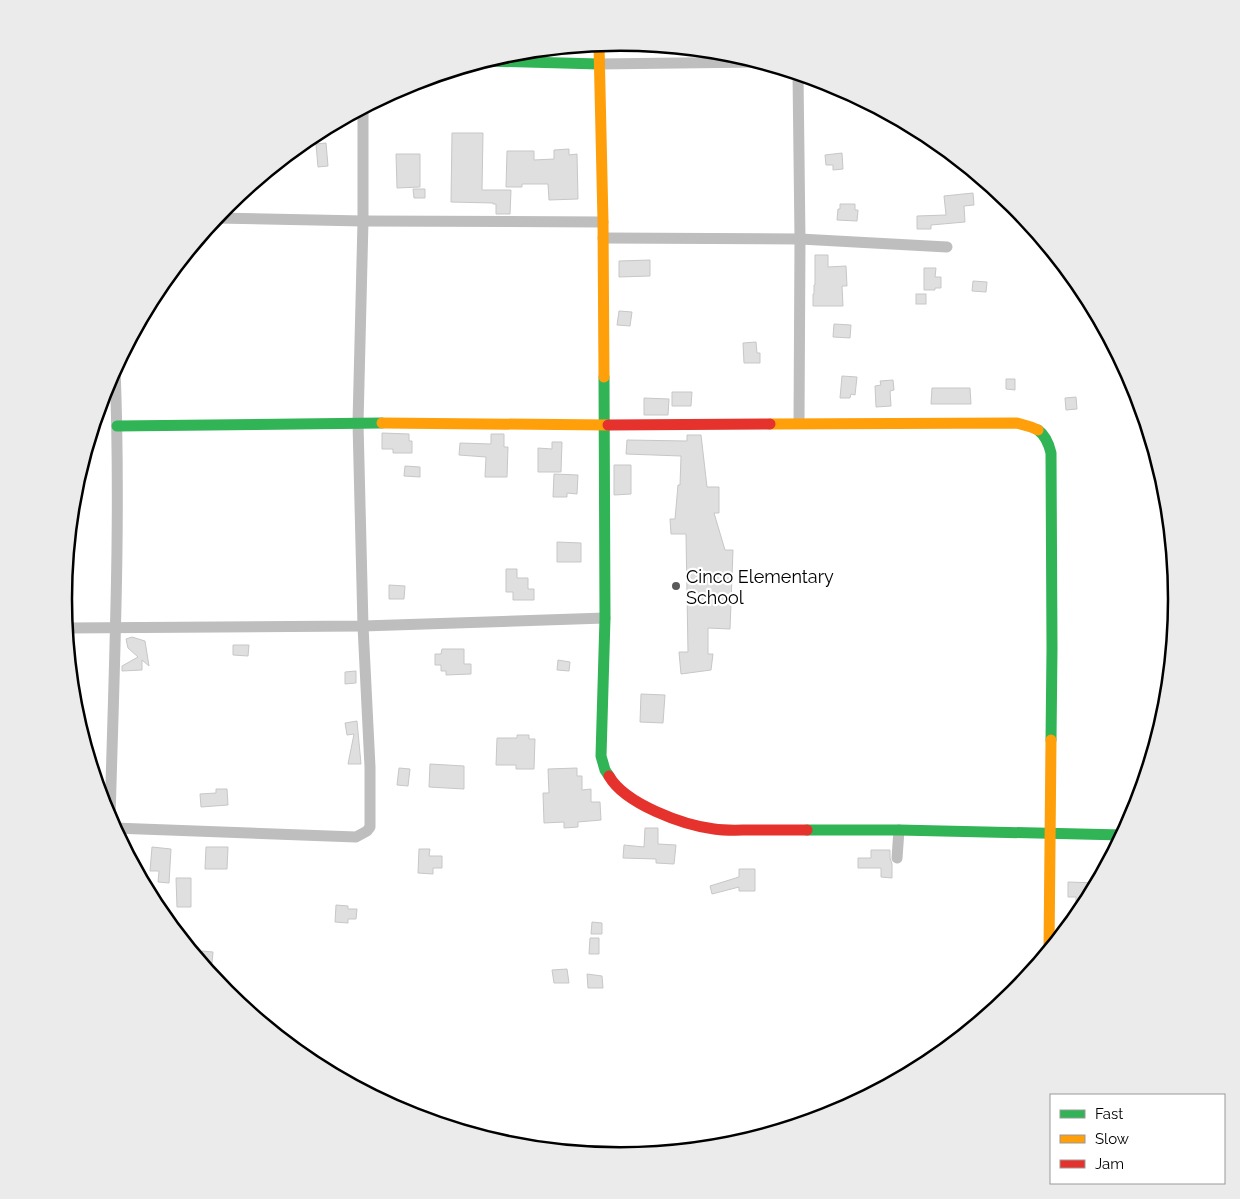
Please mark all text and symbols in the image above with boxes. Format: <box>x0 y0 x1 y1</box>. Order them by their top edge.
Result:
place label: Cinco Elementary School <box>686 566 834 608</box>
marker: Cinco Elementary School <box>670 580 682 592</box>
legend <box>1050 1094 1225 1184</box>
text: Fast <box>1095 1105 1123 1123</box>
text: Slow <box>1095 1130 1129 1148</box>
text: Jam <box>1095 1155 1124 1173</box>

